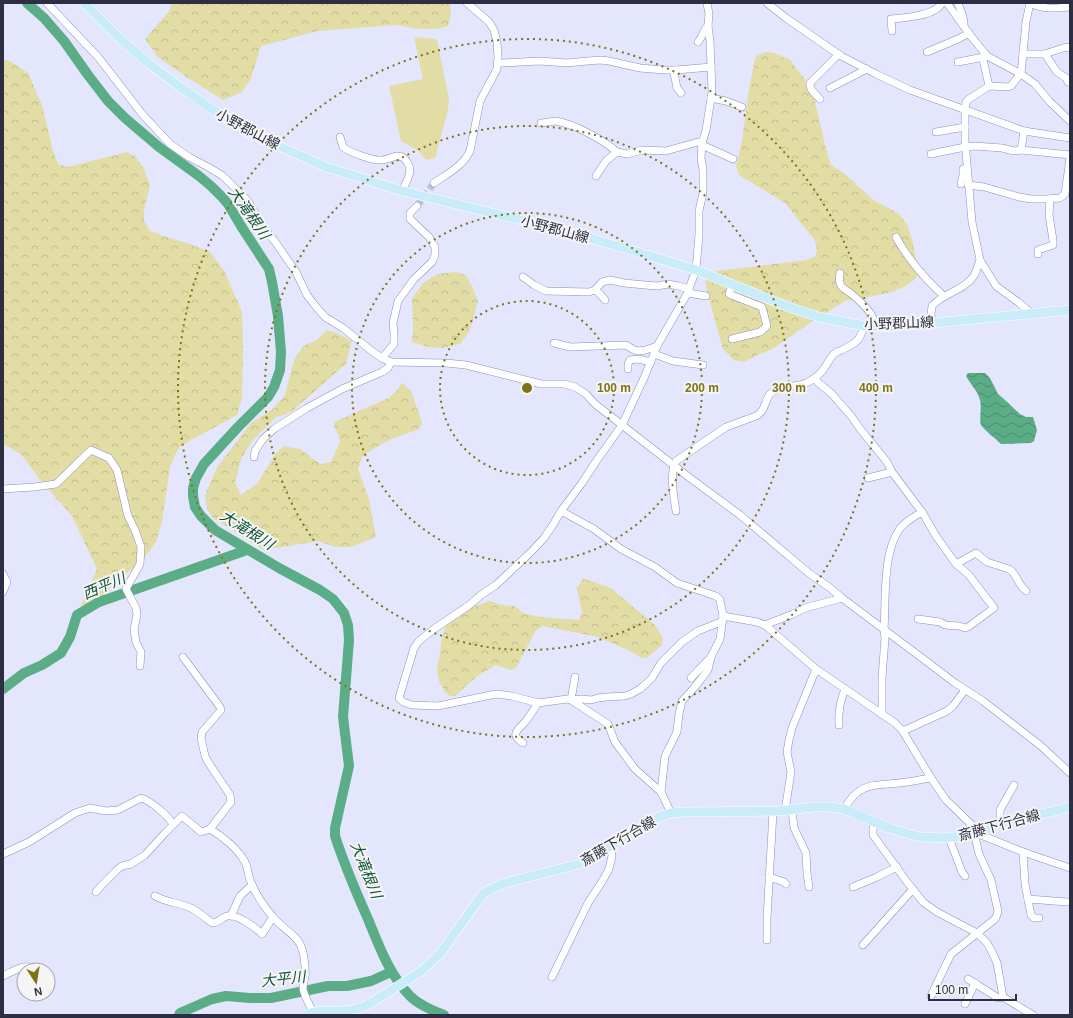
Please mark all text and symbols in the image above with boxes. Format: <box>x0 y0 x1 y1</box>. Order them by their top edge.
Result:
street label: 小野郡山線 <box>213 106 283 152</box>
water label: 大滝根川 <box>225 183 275 244</box>
street label: 小野郡山線 <box>519 212 591 246</box>
street label: 小野郡山線 <box>864 314 934 332</box>
centre of rings <box>520 381 534 395</box>
text: 100 m <box>597 381 631 395</box>
text: 200 m <box>685 381 719 395</box>
text: 300 m <box>772 381 806 395</box>
text: 400 m <box>859 381 893 395</box>
water label: 大滝根川 <box>217 506 279 554</box>
water label: 西平川 <box>80 568 130 602</box>
street label: 斎藤下行合線 <box>956 806 1042 844</box>
street label: 斎藤下行合線 <box>578 813 658 869</box>
water label: 大滝根川 <box>347 839 386 903</box>
north arrow <box>16 962 56 1002</box>
water label: 大平川 <box>260 967 308 989</box>
scale bar <box>929 976 1016 1002</box>
text: 100 m <box>935 983 968 997</box>
text: N <box>33 985 43 998</box>

